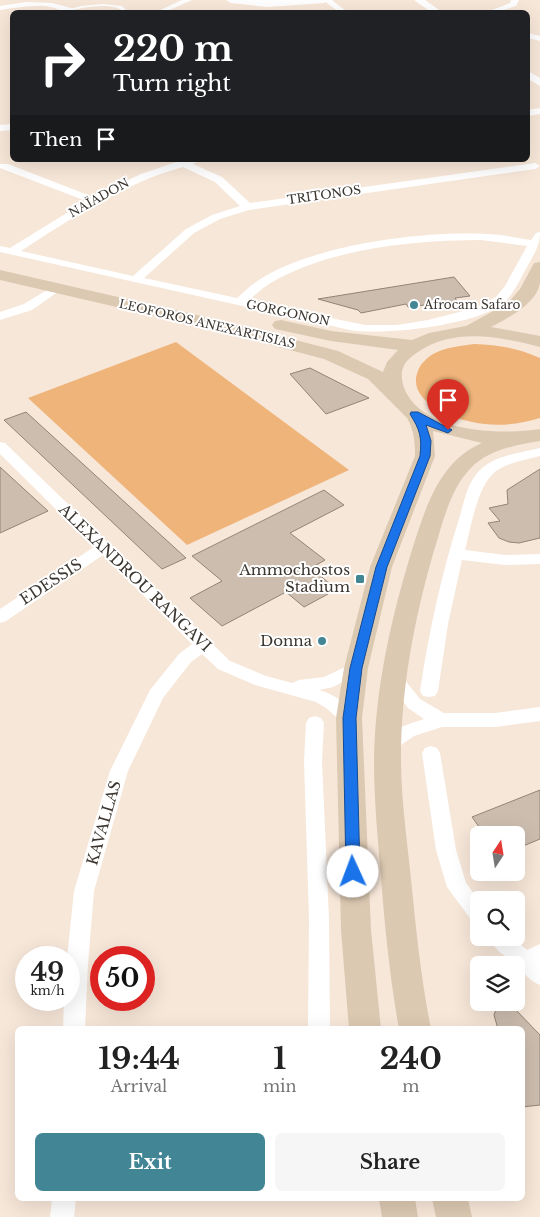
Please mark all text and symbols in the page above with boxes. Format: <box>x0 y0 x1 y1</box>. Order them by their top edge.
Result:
text: 220 m <box>113 27 233 70</box>
icon: right <box>30 30 95 95</box>
text: Turn right <box>113 70 231 97</box>
icon: arrive <box>92 125 120 153</box>
text: Then <box>30 128 82 151</box>
street label: NAÏADON <box>65 174 132 220</box>
street label: TRITONOS <box>286 182 362 207</box>
street label: LEOFOROS ANEXARTISIAS <box>117 296 297 351</box>
street label: GORGONON <box>245 296 332 329</box>
place label: Afrocam Safaro <box>423 297 521 312</box>
marker: Afrocam Safaro <box>408 299 420 311</box>
pin <box>427 379 469 430</box>
icon: arrive <box>434 386 462 414</box>
street label: ALEXANDROU RANGAVI <box>54 499 216 656</box>
street label: EDESSIS <box>16 555 85 609</box>
place label: Ammochostos Stadium <box>238 560 350 596</box>
marker: Ammochostos Stadium <box>354 573 366 585</box>
place label: Donna <box>260 631 313 650</box>
marker: Donna <box>316 635 328 647</box>
street label: KAVALLAS <box>82 778 125 867</box>
north arrow <box>470 826 525 881</box>
map controls <box>470 826 525 1011</box>
position arrow <box>326 845 378 897</box>
button: search <box>470 891 525 946</box>
speed limit sign: 50 <box>90 946 155 1011</box>
button: layers <box>470 956 525 1011</box>
text: 49 <box>31 957 64 988</box>
text: km/h <box>30 983 65 998</box>
text: 19:44 <box>98 1040 180 1077</box>
text: 1 <box>273 1040 286 1077</box>
text: 240 <box>380 1040 442 1077</box>
text: Arrival <box>111 1076 167 1096</box>
text: min <box>263 1076 297 1096</box>
text: m <box>402 1076 419 1096</box>
button: Exit <box>35 1133 265 1191</box>
button: Share <box>275 1133 505 1191</box>

